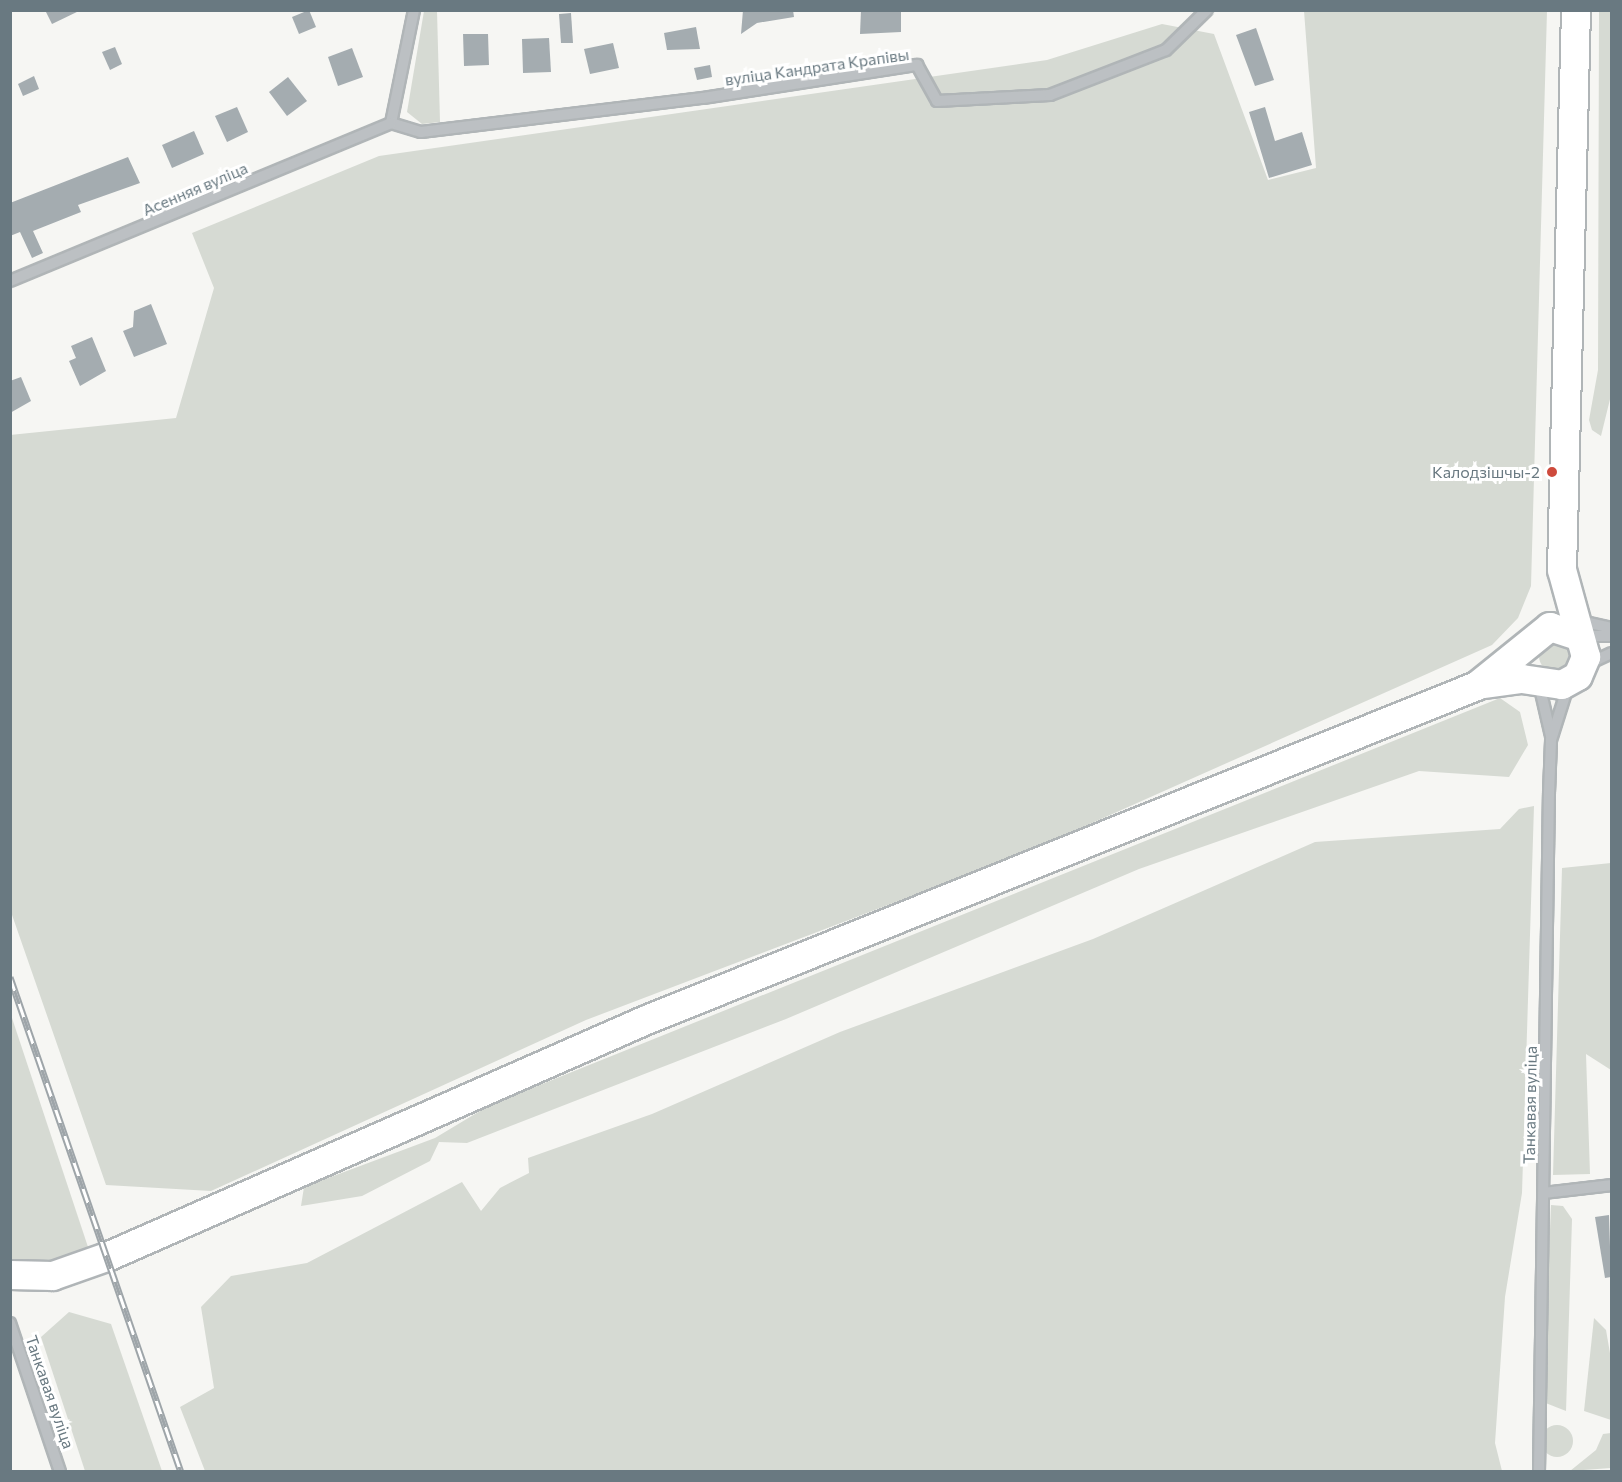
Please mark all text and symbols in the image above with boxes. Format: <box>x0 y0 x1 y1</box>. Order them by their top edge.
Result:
street label: вуліца Кандрата Крапівы <box>724 45 910 89</box>
street label: Асенняя вуліца <box>140 158 250 220</box>
place label: Калодзішчы-2 <box>1432 462 1540 482</box>
marker: Калодзішчы-2 <box>1545 465 1559 479</box>
street label: Танкавая вуліца <box>1519 1046 1541 1164</box>
street label: Танкавая вуліца <box>22 1333 78 1451</box>

